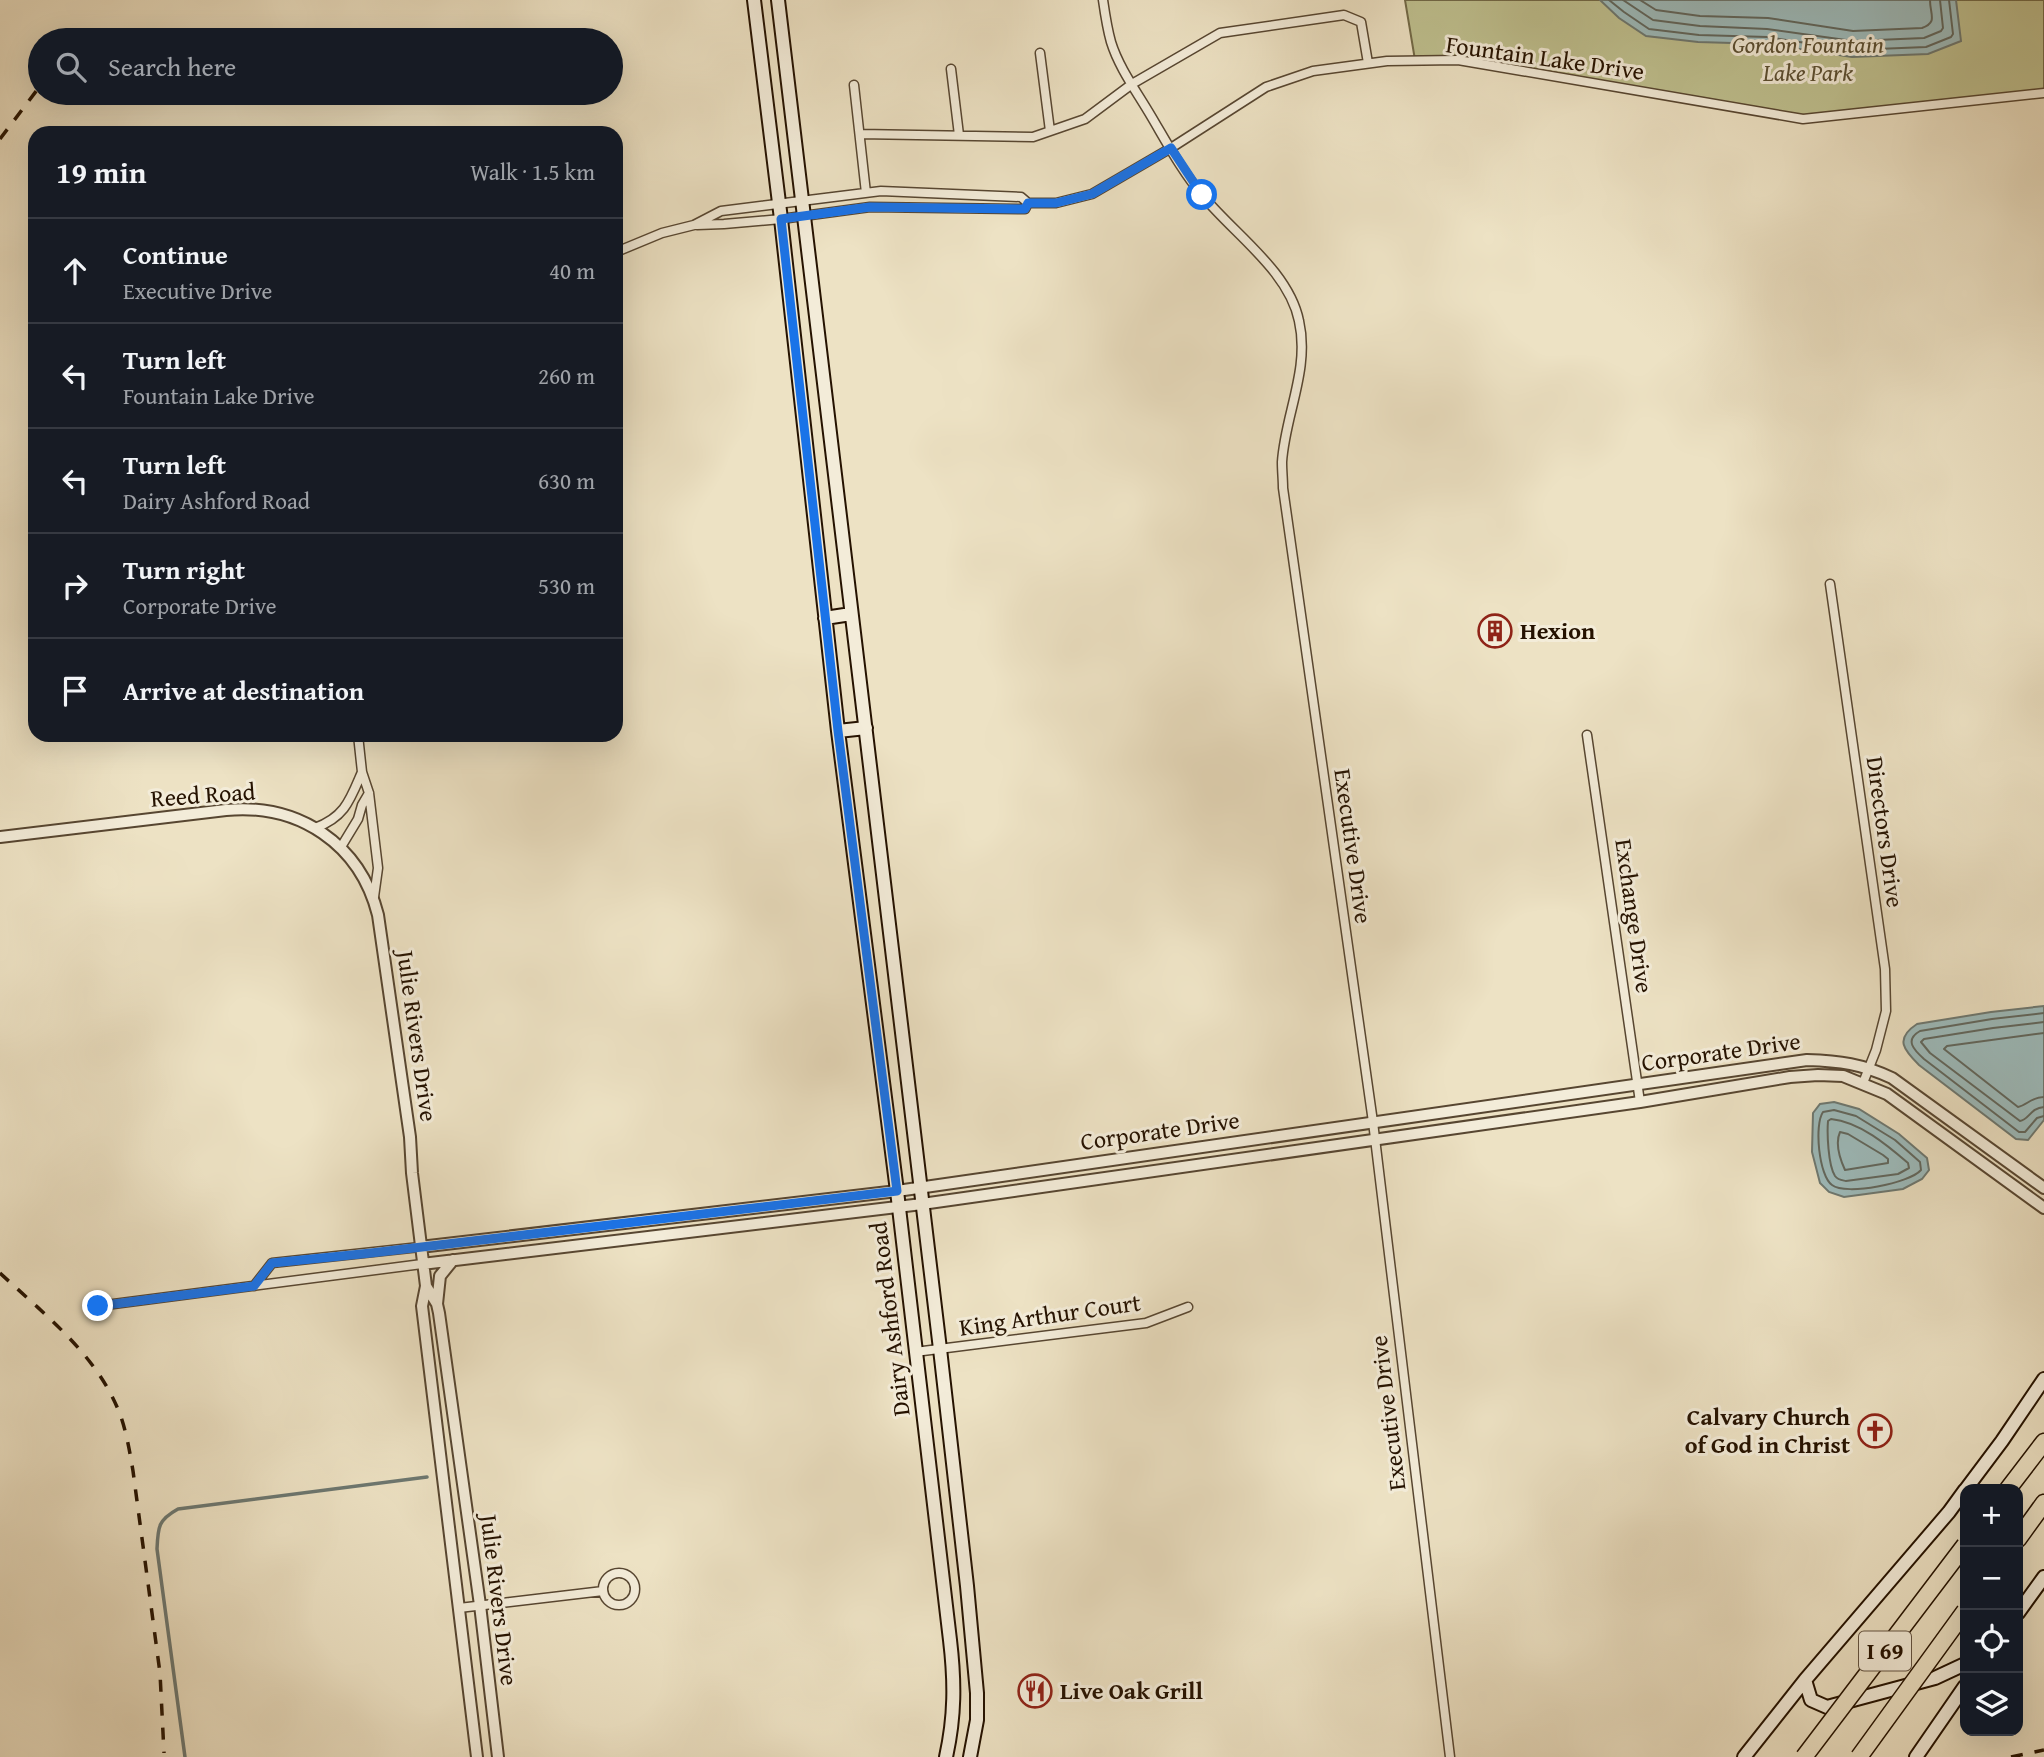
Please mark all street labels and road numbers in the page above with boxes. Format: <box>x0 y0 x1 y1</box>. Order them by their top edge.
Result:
street label: Fountain Lake Drive <box>1444 26 1647 89</box>
street label: Directors Drive <box>1858 754 1913 910</box>
street label: Executive Drive <box>1325 766 1382 926</box>
street label: Reed Road <box>150 773 257 816</box>
street label: Exchange Drive <box>1606 837 1663 995</box>
street label: Julie Rivers Drive <box>388 945 447 1124</box>
street label: Corporate Drive <box>1639 1023 1803 1080</box>
street label: Corporate Drive <box>1078 1102 1242 1159</box>
street label: Dairy Ashford Road <box>860 1220 919 1418</box>
street label: King Arthur Court <box>957 1284 1143 1345</box>
street label: Executive Drive <box>1361 1334 1414 1493</box>
street label: Julie Rivers Drive <box>471 1509 527 1688</box>
road number: I 69 <box>1859 1632 1911 1670</box>

